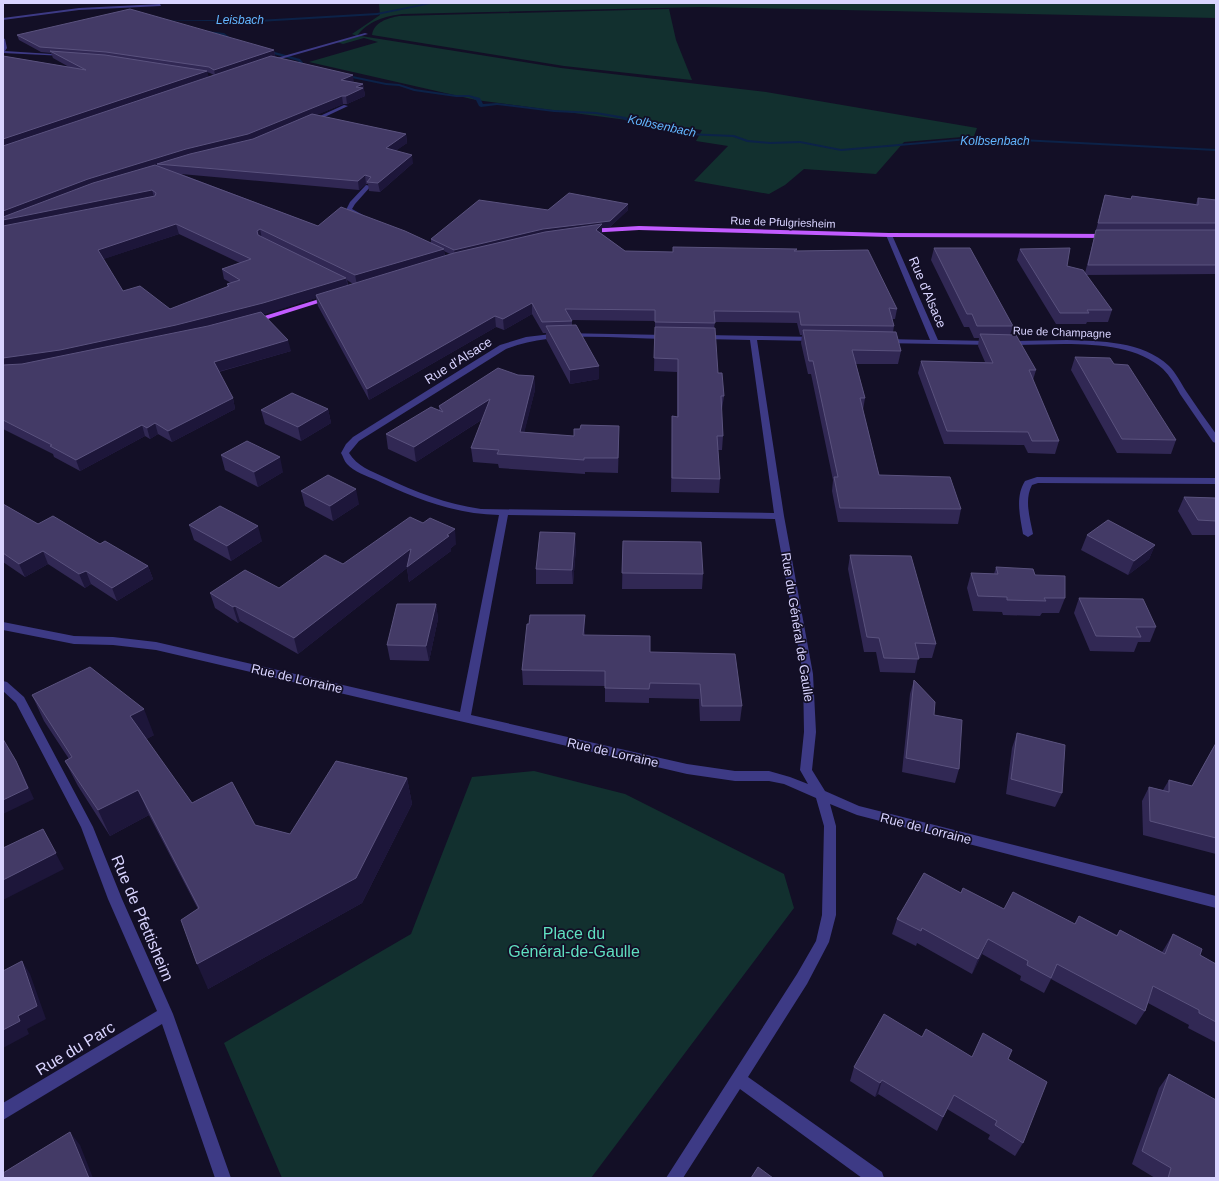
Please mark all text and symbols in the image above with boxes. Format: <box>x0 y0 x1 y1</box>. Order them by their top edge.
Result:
water label: Leisbach <box>216 13 264 27</box>
water label: Kolbsenbach <box>627 112 698 140</box>
water label: Kolbsenbach <box>960 134 1030 148</box>
street label: Rue de Pfulgriesheim <box>730 214 836 230</box>
street label: Rue d'Alsace <box>906 254 949 330</box>
street label: Rue de Champagne <box>1013 324 1111 340</box>
street label: Rue d'Alsace <box>422 334 495 387</box>
street label: Rue du Général de Gaulle <box>778 551 817 703</box>
street label: Rue de Lorraine <box>250 661 344 696</box>
street label: Rue de Lorraine <box>566 735 660 770</box>
street label: Rue de Lorraine <box>879 810 973 847</box>
street label: Rue de Pfettisheim <box>108 853 177 984</box>
park label: Place du Général-de-Gaulle <box>508 925 640 960</box>
street label: Rue du Parc <box>33 1018 118 1079</box>

